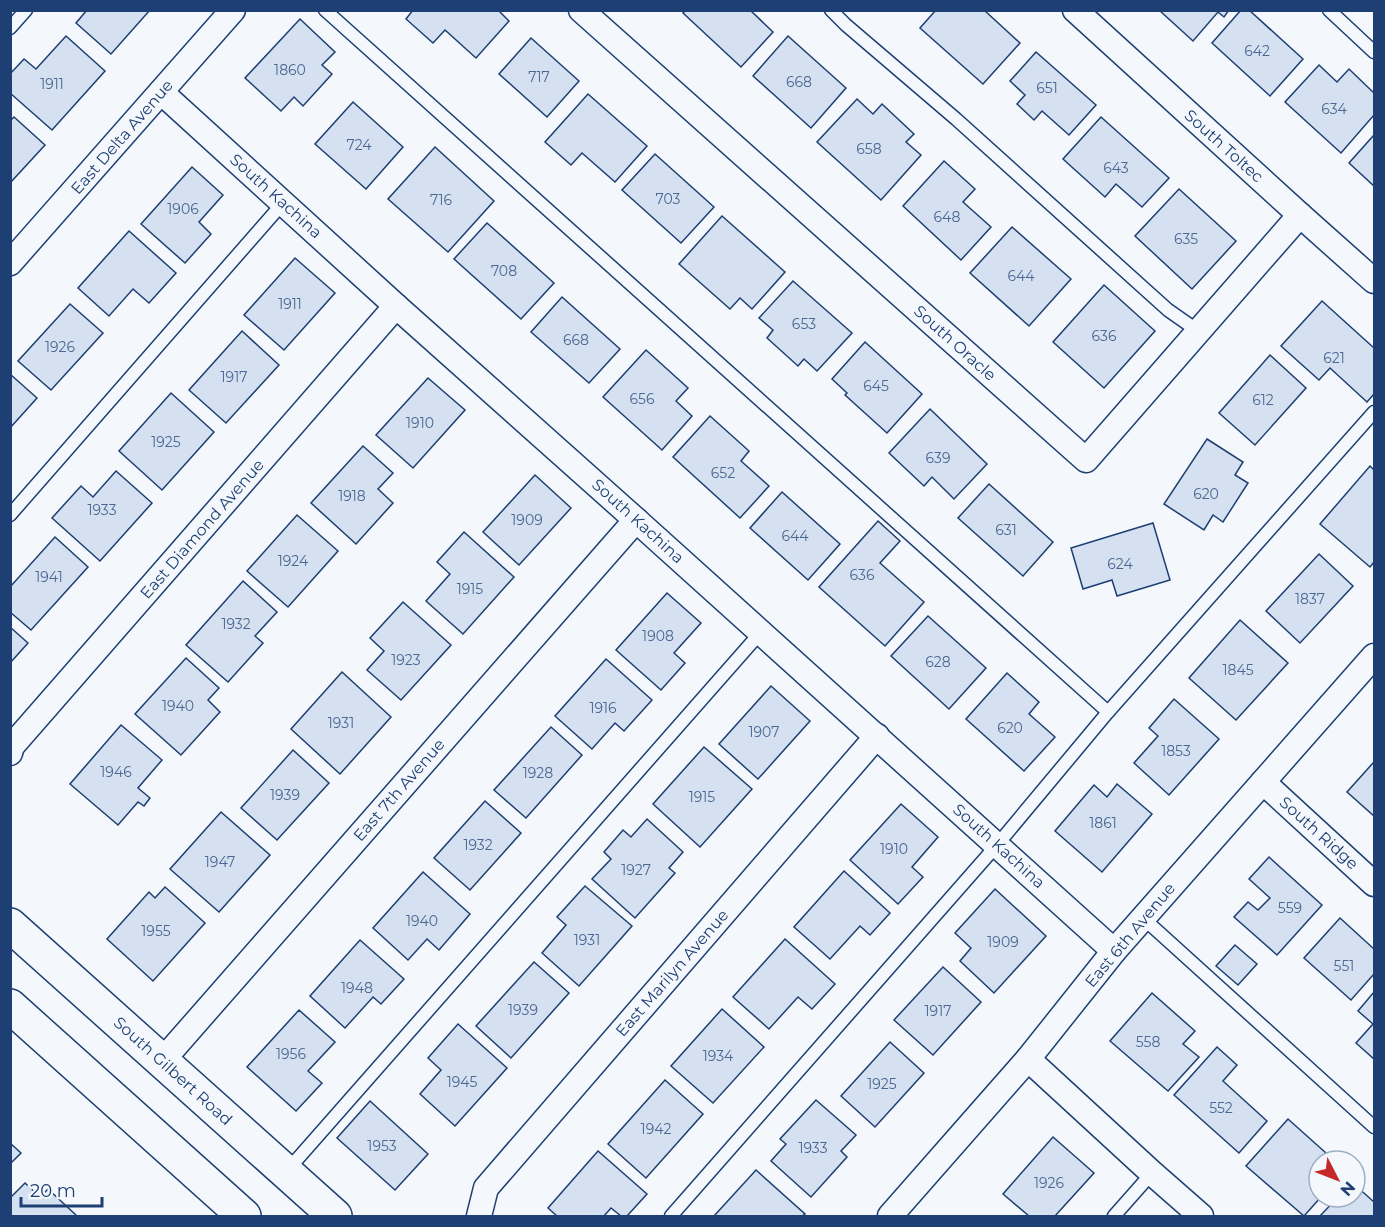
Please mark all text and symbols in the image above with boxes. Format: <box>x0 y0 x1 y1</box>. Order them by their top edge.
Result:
house number: 642 <box>1244 42 1270 60</box>
house number: 1860 <box>274 61 306 79</box>
house number: 717 <box>528 68 550 86</box>
house number: 668 <box>786 73 812 91</box>
house number: 1911 <box>40 75 64 93</box>
street label: East Delta Avenue <box>67 76 177 198</box>
house number: 651 <box>1036 79 1058 97</box>
house number: 634 <box>1321 100 1348 118</box>
street label: South Toltec <box>1181 106 1267 186</box>
house number: 724 <box>346 136 372 154</box>
house number: 658 <box>856 140 882 158</box>
street label: South Kachina <box>226 150 326 242</box>
house number: 643 <box>1103 159 1129 177</box>
house number: 703 <box>656 190 681 208</box>
house number: 716 <box>430 191 452 209</box>
house number: 1906 <box>167 200 199 218</box>
house number: 648 <box>934 208 960 226</box>
house number: 635 <box>1174 230 1198 248</box>
house number: 708 <box>491 262 517 280</box>
house number: 644 <box>1007 267 1035 285</box>
house number: 1911 <box>278 295 302 313</box>
street label: South Oracle <box>910 301 1000 385</box>
house number: 653 <box>792 315 816 333</box>
house number: 636 <box>1092 327 1117 345</box>
house number: 668 <box>563 331 589 349</box>
house number: 1926 <box>45 338 75 356</box>
house number: 621 <box>1323 349 1345 367</box>
house number: 1917 <box>221 368 247 386</box>
house number: 645 <box>863 377 889 395</box>
house number: 656 <box>630 390 655 408</box>
house number: 612 <box>1252 391 1274 409</box>
house number: 1910 <box>406 414 434 432</box>
house number: 1925 <box>151 433 181 451</box>
house number: 639 <box>926 449 950 467</box>
street label: East Diamond Avenue <box>136 455 268 603</box>
house number: 652 <box>711 464 735 482</box>
street label: South Kachina <box>588 475 688 567</box>
house number: 620 <box>1193 485 1219 503</box>
house number: 1918 <box>338 487 366 505</box>
house number: 1933 <box>87 501 117 519</box>
house number: 1909 <box>511 511 543 529</box>
house number: 631 <box>995 521 1017 539</box>
house number: 644 <box>781 527 809 545</box>
house number: 1924 <box>278 552 309 570</box>
house number: 624 <box>1107 555 1133 573</box>
house number: 636 <box>850 566 875 584</box>
house number: 1941 <box>35 568 63 586</box>
house number: 1915 <box>457 580 483 598</box>
house number: 1837 <box>1295 590 1325 608</box>
house number: 1932 <box>221 615 251 633</box>
house number: 1908 <box>642 627 674 645</box>
house number: 1923 <box>391 651 421 669</box>
house number: 628 <box>925 653 951 671</box>
house number: 1845 <box>1222 661 1254 679</box>
house number: 1940 <box>162 697 194 715</box>
house number: 1916 <box>589 699 617 717</box>
house number: 1931 <box>328 714 354 732</box>
house number: 620 <box>997 719 1023 737</box>
house number: 1907 <box>749 723 780 741</box>
street label: East 7th Avenue <box>349 735 449 845</box>
house number: 1853 <box>1161 742 1191 760</box>
house number: 1946 <box>100 763 132 781</box>
house number: 1928 <box>523 764 553 782</box>
house number: 1939 <box>270 786 300 804</box>
house number: 1915 <box>689 788 715 806</box>
street label: South Ridge <box>1276 793 1362 873</box>
street label: South Kachina <box>949 800 1049 892</box>
house number: 1861 <box>1089 814 1117 832</box>
house number: 1932 <box>463 836 493 854</box>
house number: 1910 <box>880 840 908 858</box>
house number: 1947 <box>205 853 235 871</box>
house number: 1927 <box>621 861 651 879</box>
street label: East 6th Avenue <box>1081 879 1179 991</box>
house number: 559 <box>1278 899 1302 917</box>
street label: East Marilyn Avenue <box>612 906 732 1040</box>
house number: 1940 <box>406 912 438 930</box>
house number: 1955 <box>141 922 171 940</box>
house number: 1931 <box>574 931 600 949</box>
house number: 1909 <box>987 933 1019 951</box>
house number: 551 <box>1334 957 1354 975</box>
house number: 1948 <box>341 979 373 997</box>
house number: 1939 <box>508 1001 538 1019</box>
house number: 1917 <box>925 1002 951 1020</box>
street label: South Gilbert Road <box>110 1013 236 1129</box>
house number: 558 <box>1136 1033 1160 1051</box>
house number: 1956 <box>276 1045 306 1063</box>
house number: 1934 <box>703 1047 734 1065</box>
house number: 1945 <box>447 1073 477 1091</box>
house number: 1925 <box>867 1075 897 1093</box>
house number: 552 <box>1209 1099 1233 1117</box>
house number: 1942 <box>641 1120 671 1138</box>
house number: 1953 <box>367 1137 397 1155</box>
house number: 1933 <box>798 1139 828 1157</box>
north arrow <box>1307 1149 1367 1209</box>
scale bar <box>21 1170 102 1208</box>
house number: 1926 <box>1034 1174 1064 1192</box>
text: N <box>1336 1178 1359 1200</box>
text: 20 m <box>30 1180 76 1202</box>

